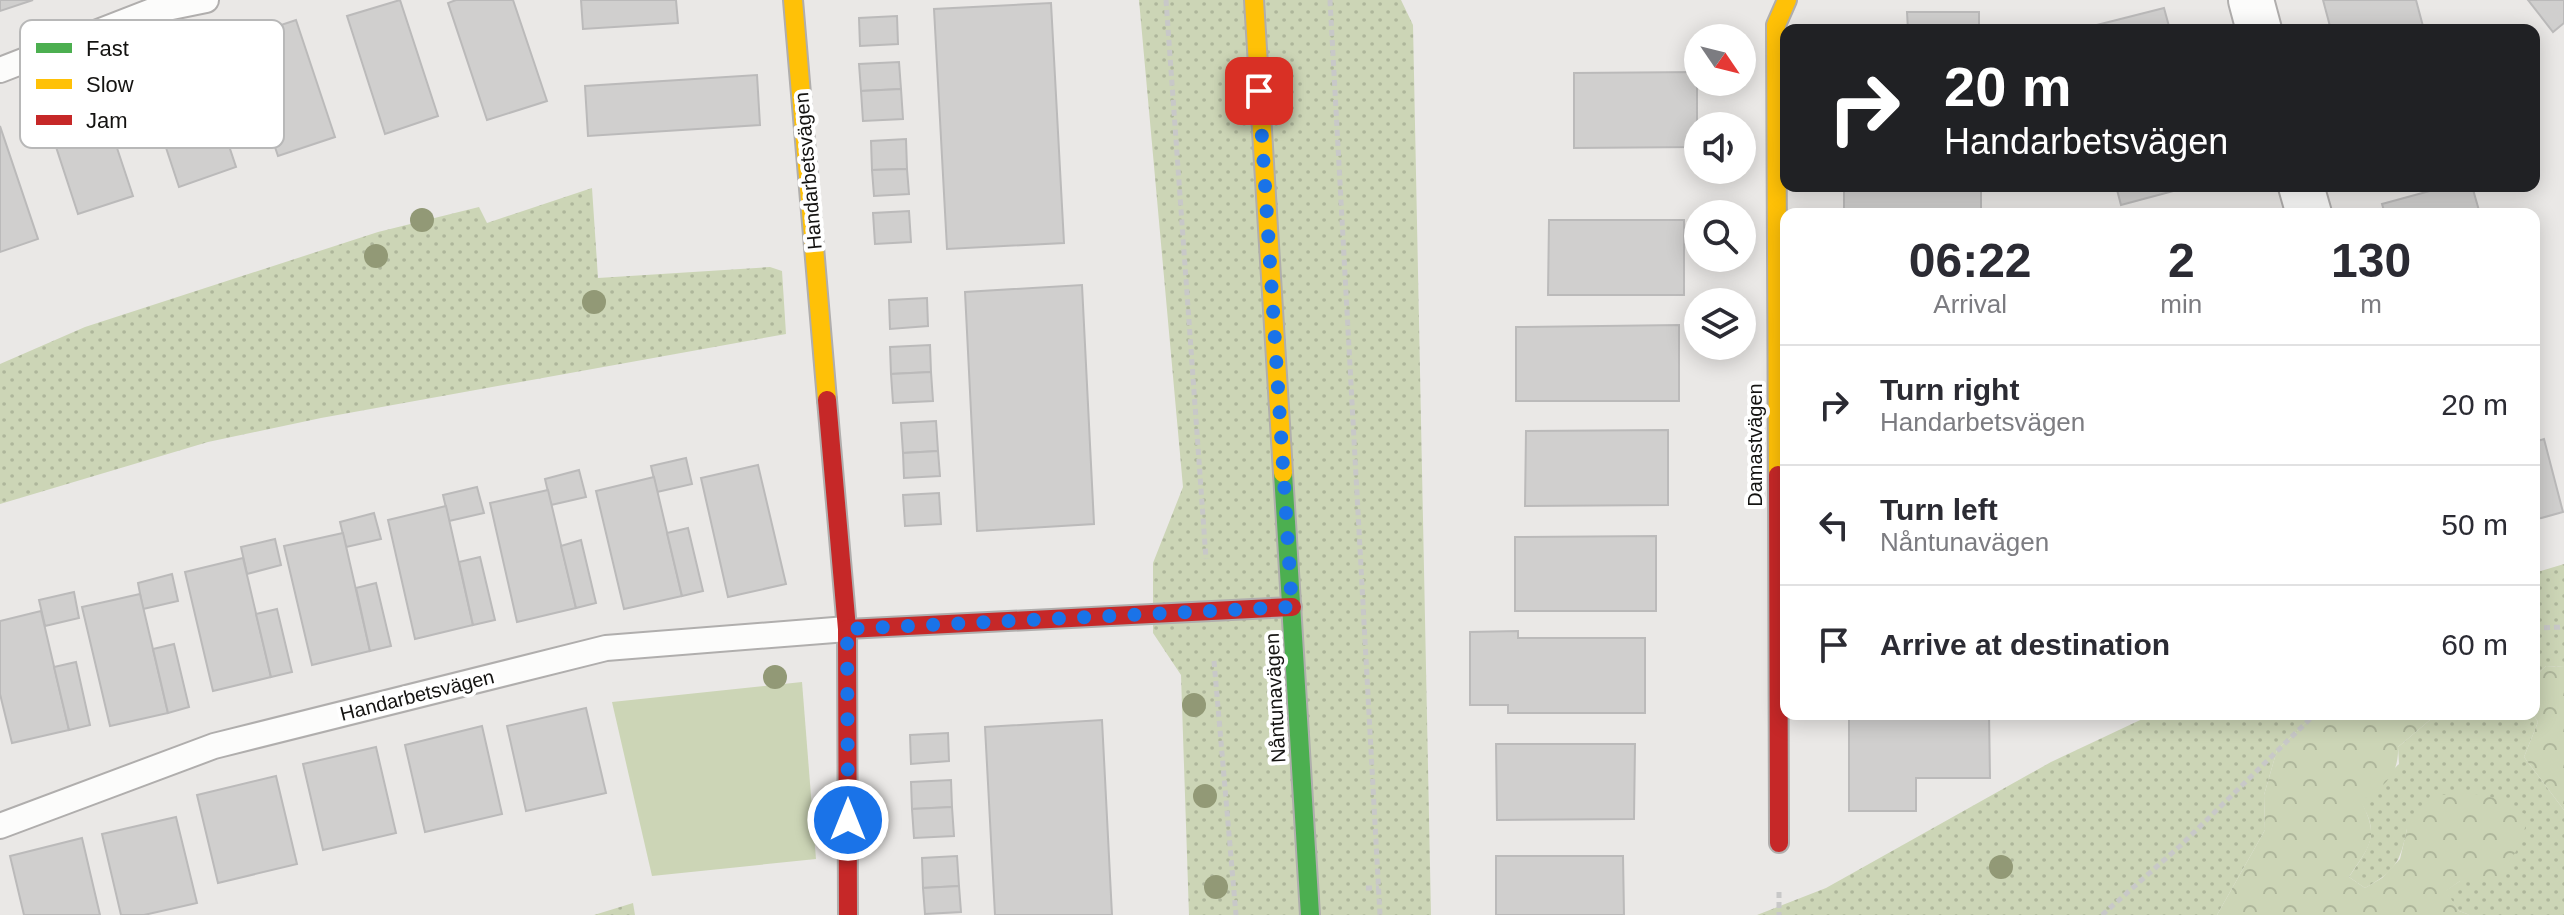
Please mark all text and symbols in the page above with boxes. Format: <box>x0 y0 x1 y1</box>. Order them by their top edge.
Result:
legend <box>20 20 284 148</box>
north arrow <box>1684 24 1756 96</box>
map controls <box>1684 24 1756 360</box>
text: Fast <box>86 36 129 61</box>
text: 20 m <box>1944 55 2072 118</box>
icon: right <box>1812 56 1916 160</box>
pin <box>1225 57 1293 125</box>
icon: arrive <box>1237 69 1281 113</box>
text: Slow <box>86 72 134 97</box>
street label: Handarbetsvägen <box>790 91 826 251</box>
text: Jam <box>86 108 128 133</box>
button: sound <box>1684 112 1756 184</box>
text: Handarbetsvägen <box>1944 121 2228 162</box>
button: search <box>1684 200 1756 272</box>
text: 06:22 <box>1909 234 2032 287</box>
text: 2 <box>2168 234 2195 287</box>
text: 130 <box>2331 234 2411 287</box>
button: layers <box>1684 288 1756 360</box>
text: Arrival <box>1933 289 2007 319</box>
text: min <box>2160 289 2202 319</box>
text: m <box>2360 289 2382 319</box>
text: Turn right <box>1880 373 2019 406</box>
street label: Damastvägen <box>1744 383 1766 507</box>
icon: right <box>1812 383 1856 427</box>
text: 20 m <box>2441 388 2508 421</box>
text: Handarbetsvägen <box>1880 407 2085 437</box>
text: Turn left <box>1880 493 1998 526</box>
icon: left <box>1812 503 1856 547</box>
text: 50 m <box>2441 508 2508 541</box>
text: Nåntunavägen <box>1880 527 2049 557</box>
icon: arrive <box>1812 623 1856 667</box>
text: Arrive at destination <box>1880 628 2170 661</box>
text: 60 m <box>2441 628 2508 661</box>
street label: Nåntunavägen <box>1261 632 1289 764</box>
street label: Handarbetsvägen <box>338 665 496 725</box>
position arrow <box>806 778 890 862</box>

